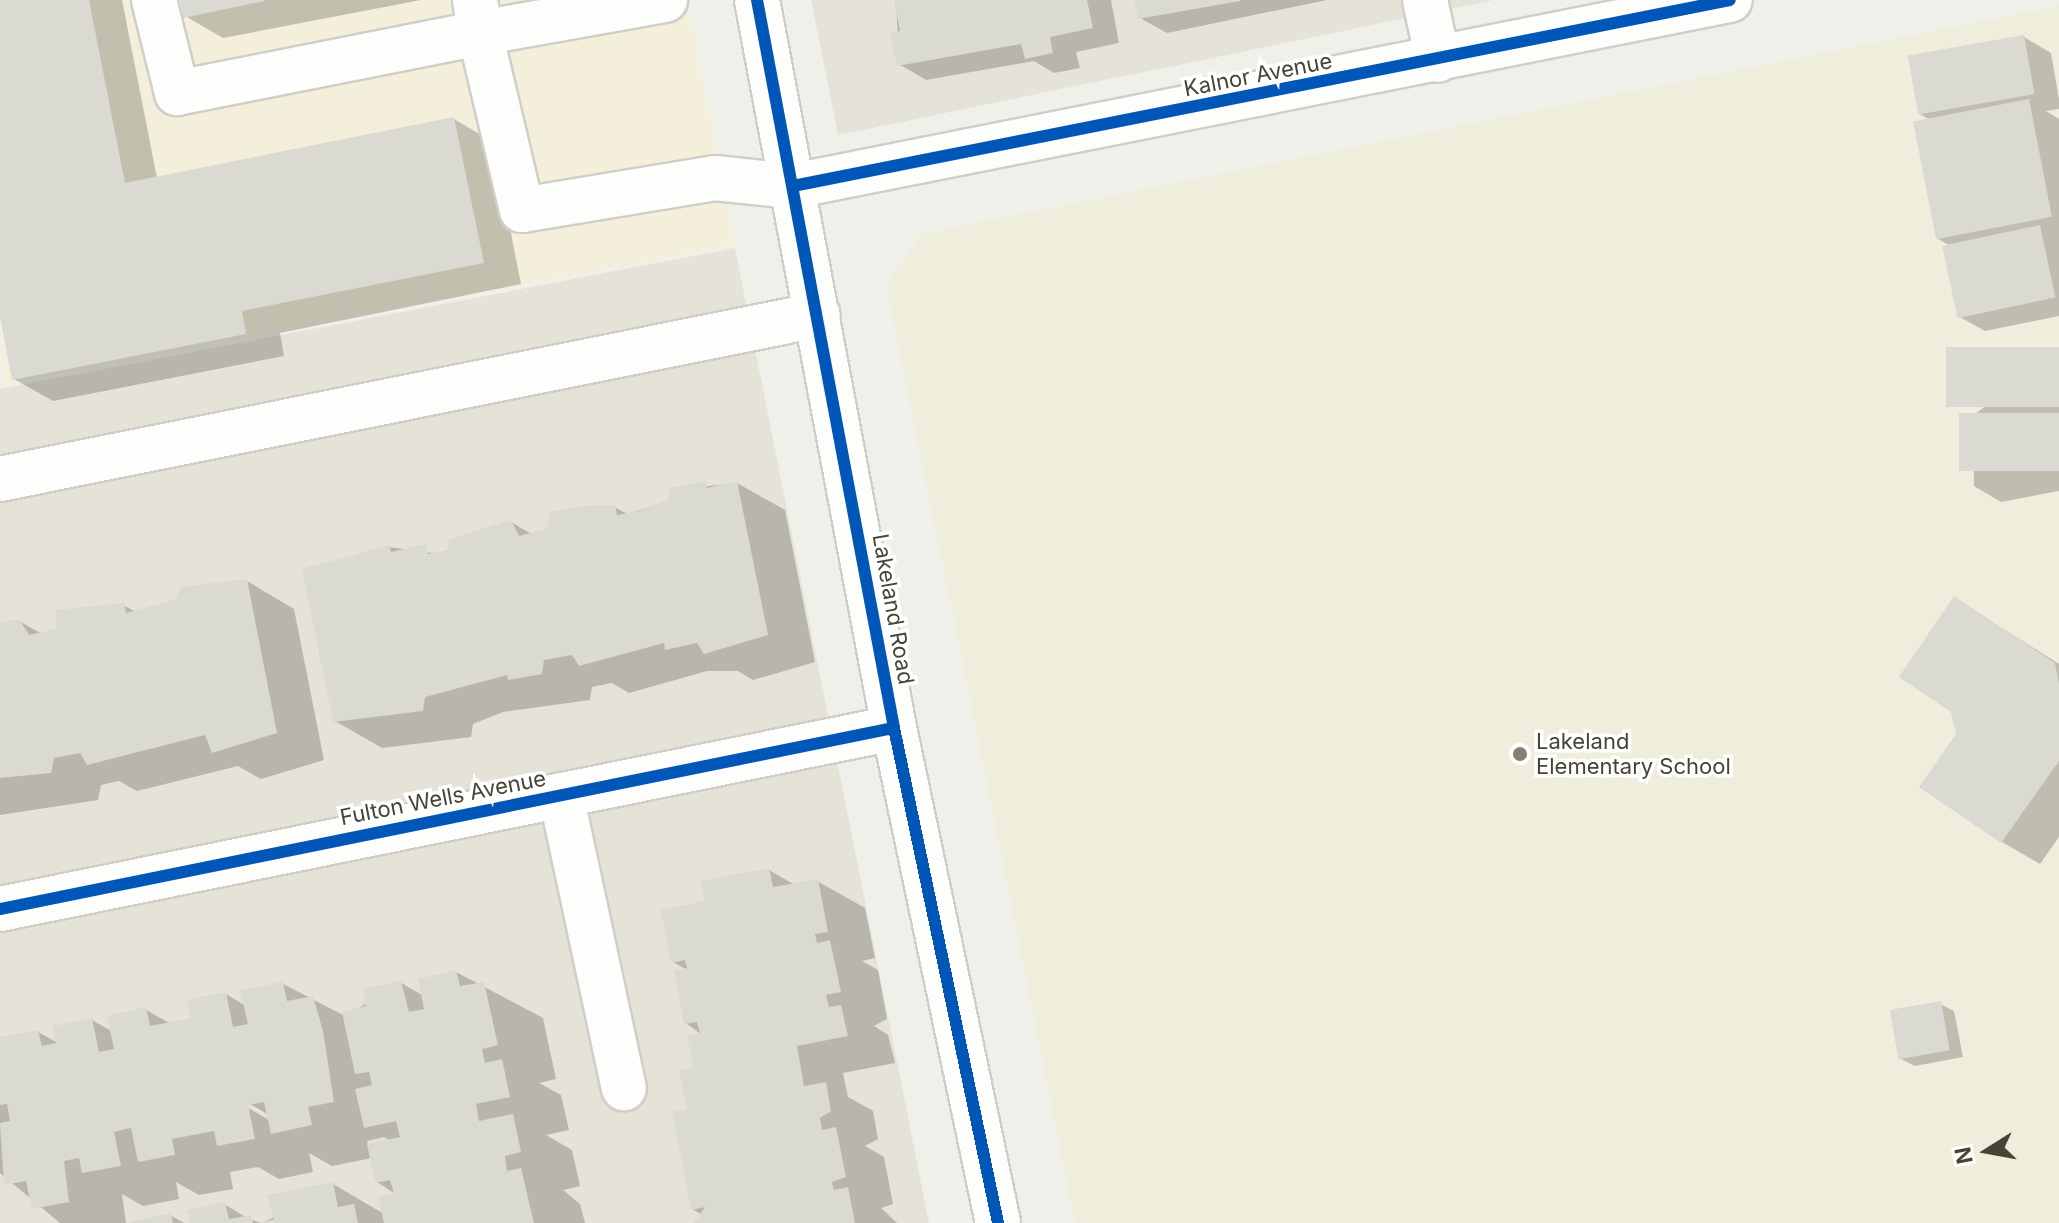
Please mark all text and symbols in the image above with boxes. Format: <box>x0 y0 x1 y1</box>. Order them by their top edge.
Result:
street label: Kalnor Avenue <box>1182 48 1334 102</box>
street label: Lakeland Road <box>867 532 919 686</box>
place label: Lakeland Elementary School <box>1536 728 1731 780</box>
marker: Lakeland Elementary School <box>1511 745 1529 763</box>
street label: Fulton Wells Avenue <box>338 765 548 831</box>
north arrow <box>1947 1111 2027 1191</box>
text: N <box>1949 1145 1978 1166</box>

